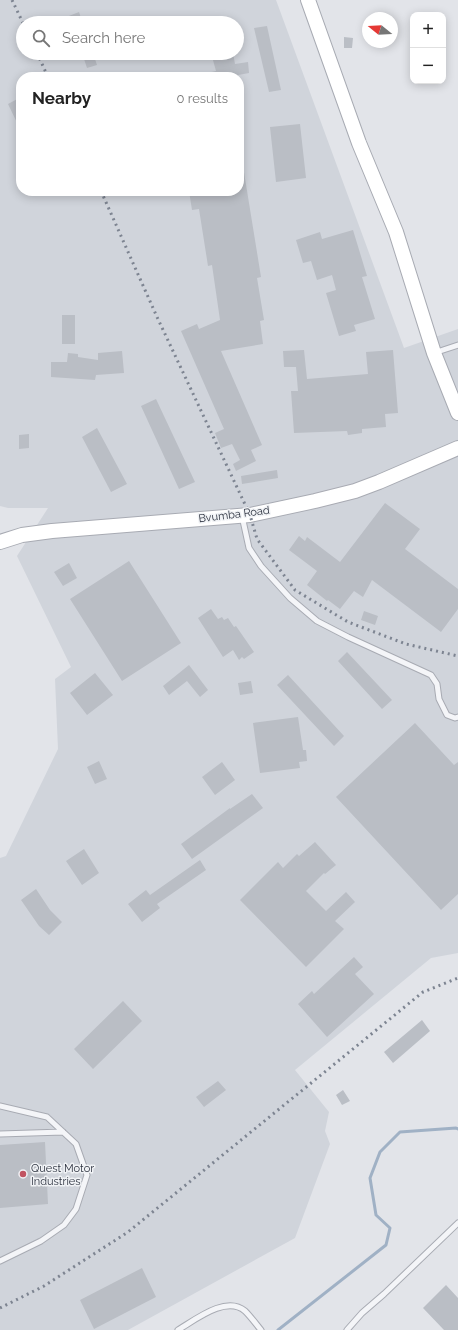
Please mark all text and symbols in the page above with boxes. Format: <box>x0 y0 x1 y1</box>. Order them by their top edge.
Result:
north arrow <box>362 12 398 48</box>
map controls <box>410 12 446 84</box>
button: + <box>410 12 446 48</box>
search box <box>16 16 244 60</box>
icon: search <box>30 27 52 49</box>
text: Search here <box>62 29 145 47</box>
button: − <box>410 48 446 84</box>
text: Nearby <box>32 88 91 108</box>
text: 0 results <box>177 91 228 106</box>
street label: Bvumba Road <box>198 504 271 525</box>
place label: Quest Motor Industries <box>31 1162 94 1188</box>
marker: Quest Motor Industries <box>18 1169 28 1179</box>

